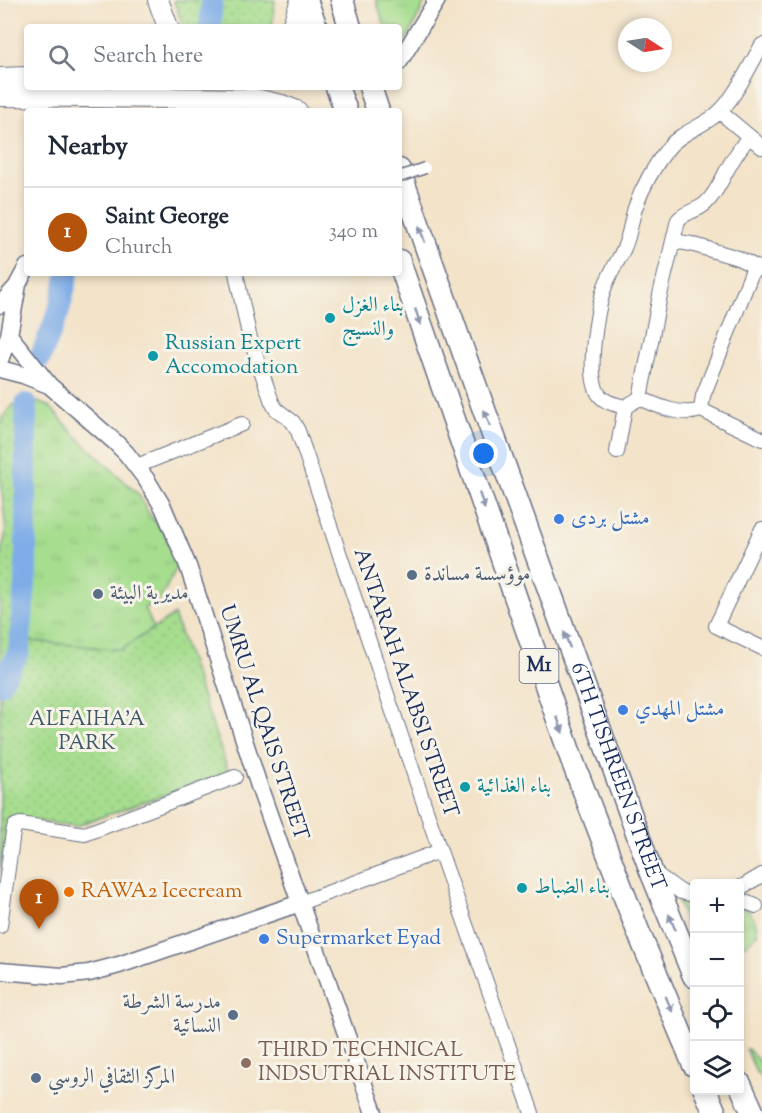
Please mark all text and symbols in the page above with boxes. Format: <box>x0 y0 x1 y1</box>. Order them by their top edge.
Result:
north arrow <box>618 18 672 72</box>
search box <box>24 24 402 90</box>
icon: search <box>45 41 78 74</box>
text: Search here <box>93 41 203 73</box>
text: Nearby <box>48 129 128 166</box>
text: Saint George <box>105 202 229 234</box>
text: 1 <box>64 218 71 247</box>
text: 340 m <box>329 218 378 247</box>
one-way arrow <box>416 225 426 243</box>
text: Church <box>105 234 172 263</box>
place label: بناء الغزل والنسيج <box>342 291 404 347</box>
one-way arrow <box>414 308 424 326</box>
marker: بناء الغزل والنسيج <box>323 311 337 325</box>
place label: Russian Expert Accomodation <box>165 329 301 383</box>
marker: Russian Expert Accomodation <box>146 349 160 363</box>
one-way arrow <box>481 409 491 427</box>
your location <box>469 439 498 468</box>
one-way arrow <box>478 492 488 510</box>
place label: مشتل بردى <box>571 504 650 534</box>
marker: مشتل بردى <box>552 512 566 526</box>
street label: ANTARAH ALABSI STREET <box>345 544 465 822</box>
place label: موؤسسة مساندة <box>424 560 530 590</box>
marker: موؤسسة مساندة <box>405 568 419 582</box>
place label: مديرية البيئة <box>110 579 189 609</box>
marker: مديرية البيئة <box>91 587 105 601</box>
street label: UMRU AL QAIS STREET <box>211 601 315 845</box>
one-way arrow <box>562 631 572 649</box>
road number: M1 <box>520 649 558 683</box>
street label: 6TH TISHREEN STREET <box>562 658 673 896</box>
place label: مشتل المهدي <box>635 695 724 725</box>
marker: مشتل المهدي <box>616 703 630 717</box>
park label: ALFAIHA'A PARK <box>29 705 145 759</box>
one-way arrow <box>555 716 565 734</box>
place label: بناء الغذائية <box>477 772 551 802</box>
marker: بناء الغذائية <box>458 780 472 794</box>
place label: بناء الضباط <box>534 873 610 903</box>
place label: RAWA2 Icecream <box>81 877 242 907</box>
map controls <box>690 879 744 1095</box>
button: + <box>690 879 744 933</box>
pin: 1 <box>20 880 58 929</box>
marker: بناء الضباط <box>515 881 529 895</box>
marker: RAWA2 Icecream <box>62 885 76 899</box>
one-way arrow <box>667 912 677 930</box>
place label: Supermarket Eyad <box>276 924 441 954</box>
marker: Supermarket Eyad <box>257 932 271 946</box>
button: − <box>690 933 744 987</box>
button: locate <box>690 987 744 1041</box>
place label: مدرسة الشرطة النسائية <box>123 988 221 1042</box>
one-way arrow <box>664 996 674 1014</box>
marker: مدرسة الشرطة النسائية <box>226 1008 240 1022</box>
place label: THIRD TECHNICAL INDSUTRIAL INSTITUTE <box>258 1036 516 1090</box>
button: layers <box>690 1041 744 1095</box>
marker: THIRD TECHNICAL INDSUTRIAL INSTITUTE <box>239 1056 253 1070</box>
place label: المركز الثقافي الروسي <box>48 1063 175 1096</box>
marker: المركز الثقافي الروسي <box>29 1071 43 1085</box>

